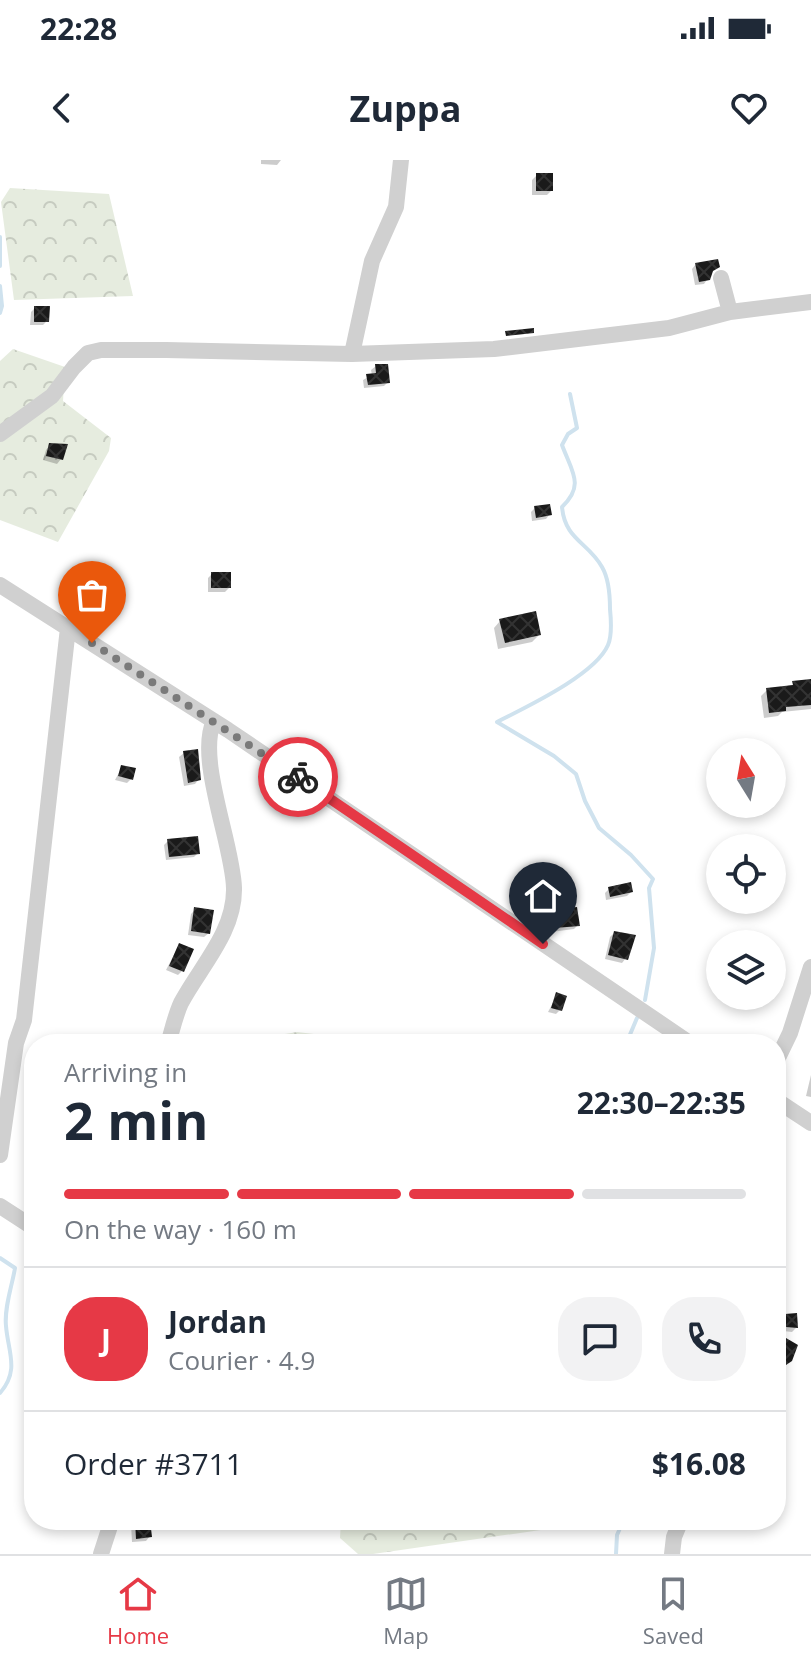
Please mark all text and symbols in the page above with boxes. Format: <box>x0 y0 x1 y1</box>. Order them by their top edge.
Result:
text: 22:28 <box>40 8 117 49</box>
text: Zuppa <box>350 84 461 133</box>
icon: back <box>40 86 84 130</box>
icon: heart <box>727 86 771 130</box>
pin <box>58 561 126 643</box>
icon: bag <box>70 573 114 617</box>
courier <box>258 737 338 817</box>
north arrow <box>706 738 786 818</box>
map controls <box>706 738 786 1010</box>
icon: bike <box>276 755 320 799</box>
button: locate <box>706 834 786 914</box>
pin <box>509 862 577 944</box>
icon: home <box>521 874 565 918</box>
button: layers <box>706 930 786 1010</box>
text: Arriving in <box>64 1054 187 1090</box>
text: 22:30–22:35 <box>577 1082 746 1123</box>
text: 2 min <box>64 1084 208 1155</box>
text: On the way · 160 m <box>64 1211 297 1247</box>
button: chat <box>558 1297 642 1381</box>
button: phone <box>662 1297 746 1381</box>
text: Jordan <box>168 1301 267 1342</box>
text: J <box>101 1319 111 1360</box>
text: Courier · 4.9 <box>168 1342 315 1378</box>
text: Order #3711 <box>64 1443 243 1484</box>
text: $16.08 <box>652 1443 746 1484</box>
tab: Home <box>107 1572 169 1650</box>
tab: Map <box>383 1572 429 1650</box>
tab: Saved <box>643 1572 704 1650</box>

